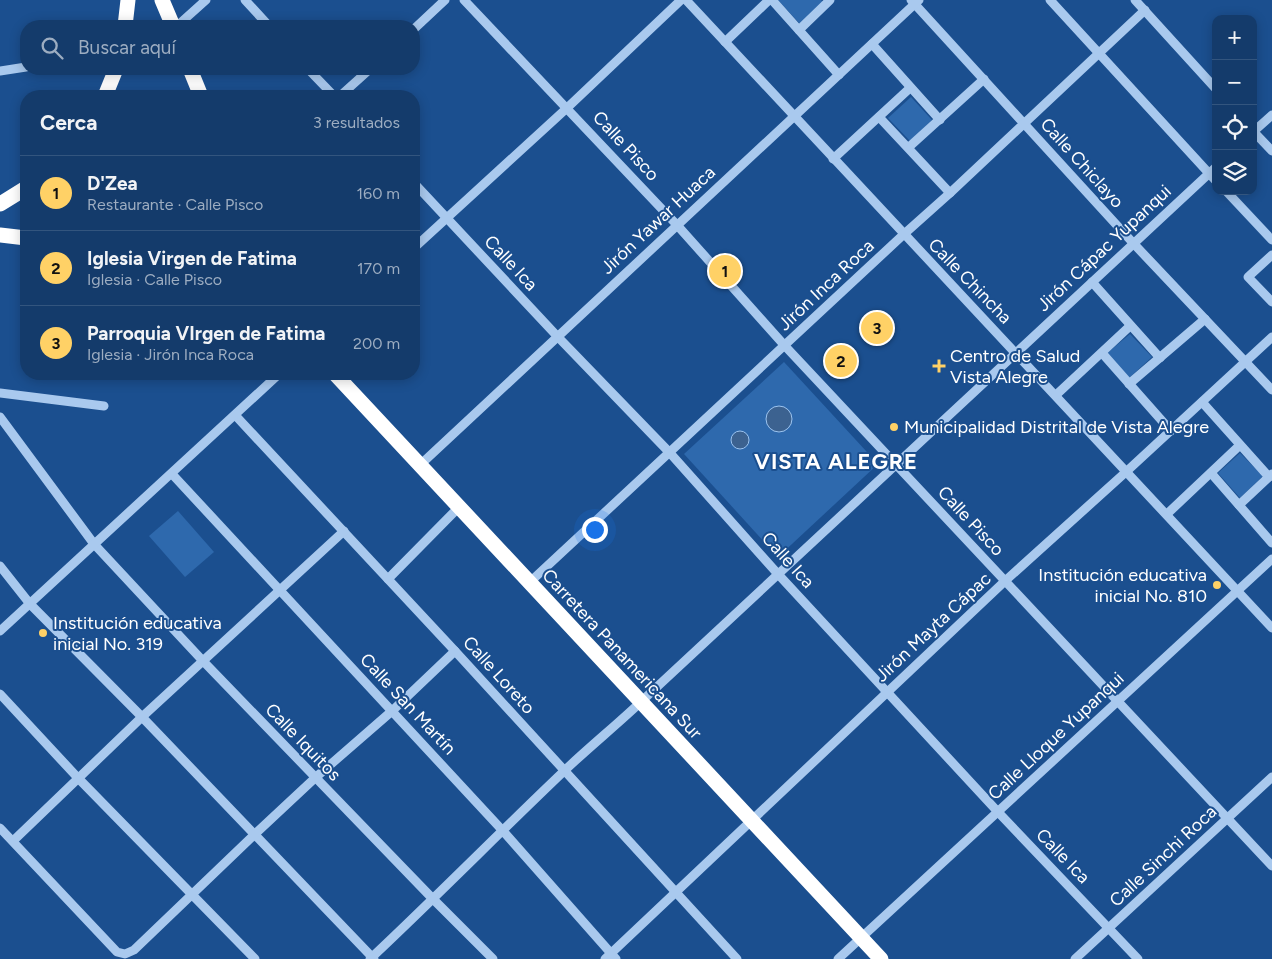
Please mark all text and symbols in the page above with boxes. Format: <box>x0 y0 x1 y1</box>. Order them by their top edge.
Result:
map controls <box>1212 15 1257 195</box>
button: + <box>1212 15 1257 60</box>
search box <box>20 20 420 75</box>
icon: search <box>38 34 66 62</box>
text: Buscar aquí <box>78 36 176 59</box>
button: − <box>1212 60 1257 105</box>
button: locate <box>1212 105 1257 150</box>
street label: Calle Pisco <box>588 106 664 186</box>
text: Cerca <box>40 110 97 135</box>
text: 3 resultados <box>313 113 400 132</box>
street label: Calle Chiclayo <box>1036 113 1128 213</box>
button: layers <box>1212 150 1257 195</box>
street label: Jirón Yawar Huaca <box>596 161 720 279</box>
text: D'Zea <box>87 172 138 195</box>
street label: Jirón Cápac Yupanqui <box>1032 180 1176 316</box>
text: 1 <box>53 184 59 203</box>
text: 160 m <box>357 184 400 203</box>
text: Restaurante · Calle Pisco <box>87 195 263 214</box>
street label: Calle Ica <box>480 231 542 295</box>
street label: Calle Chincha <box>924 234 1016 328</box>
street label: Jirón Inca Roca <box>773 235 879 335</box>
text: Iglesia Virgen de Fatima <box>87 247 297 270</box>
pin: 1 <box>709 252 741 290</box>
text: 2 <box>51 259 61 278</box>
text: 170 m <box>357 259 400 278</box>
text: Iglesia · Calle Pisco <box>87 270 222 289</box>
pin: 3 <box>861 309 893 347</box>
text: Parroquia VIrgen de Fatima <box>87 322 325 345</box>
text: 3 <box>52 334 60 353</box>
text: 200 m <box>353 334 400 353</box>
pin: 2 <box>825 342 857 380</box>
text: Iglesia · Jirón Inca Roca <box>87 345 254 364</box>
place label: Centro de Salud Vista Alegre <box>950 345 1080 388</box>
marker: Centro de Salud Vista Alegre <box>932 359 946 373</box>
place label: Municipalidad Distrital de Vista Alegre <box>904 416 1209 438</box>
marker: Municipalidad Distrital de Vista Alegre <box>888 421 900 433</box>
district label: VISTA ALEGRE <box>754 448 918 475</box>
street label: Calle Pisco <box>933 481 1009 561</box>
your location <box>582 517 608 543</box>
street label: Calle Ica <box>757 527 819 593</box>
street label: Carretera Panamericana Sur <box>537 564 707 744</box>
place label: Institución educativa inicial No. 810 <box>1038 564 1207 607</box>
street label: Jirón Mayta Cápac <box>871 568 996 686</box>
marker: Institución educativa inicial No. 810 <box>1211 579 1223 591</box>
place label: Institución educativa inicial No. 319 <box>53 612 222 655</box>
marker: Institución educativa inicial No. 319 <box>37 627 49 639</box>
street label: Calle Loreto <box>458 631 540 719</box>
street label: Calle San Martín <box>355 649 461 759</box>
street label: Calle Lloque Yupanqui <box>984 667 1128 805</box>
street label: Calle Iquitos <box>261 699 345 785</box>
street label: Calle Sinchi Roca <box>1105 801 1221 911</box>
street label: Calle Ica <box>1031 824 1095 888</box>

